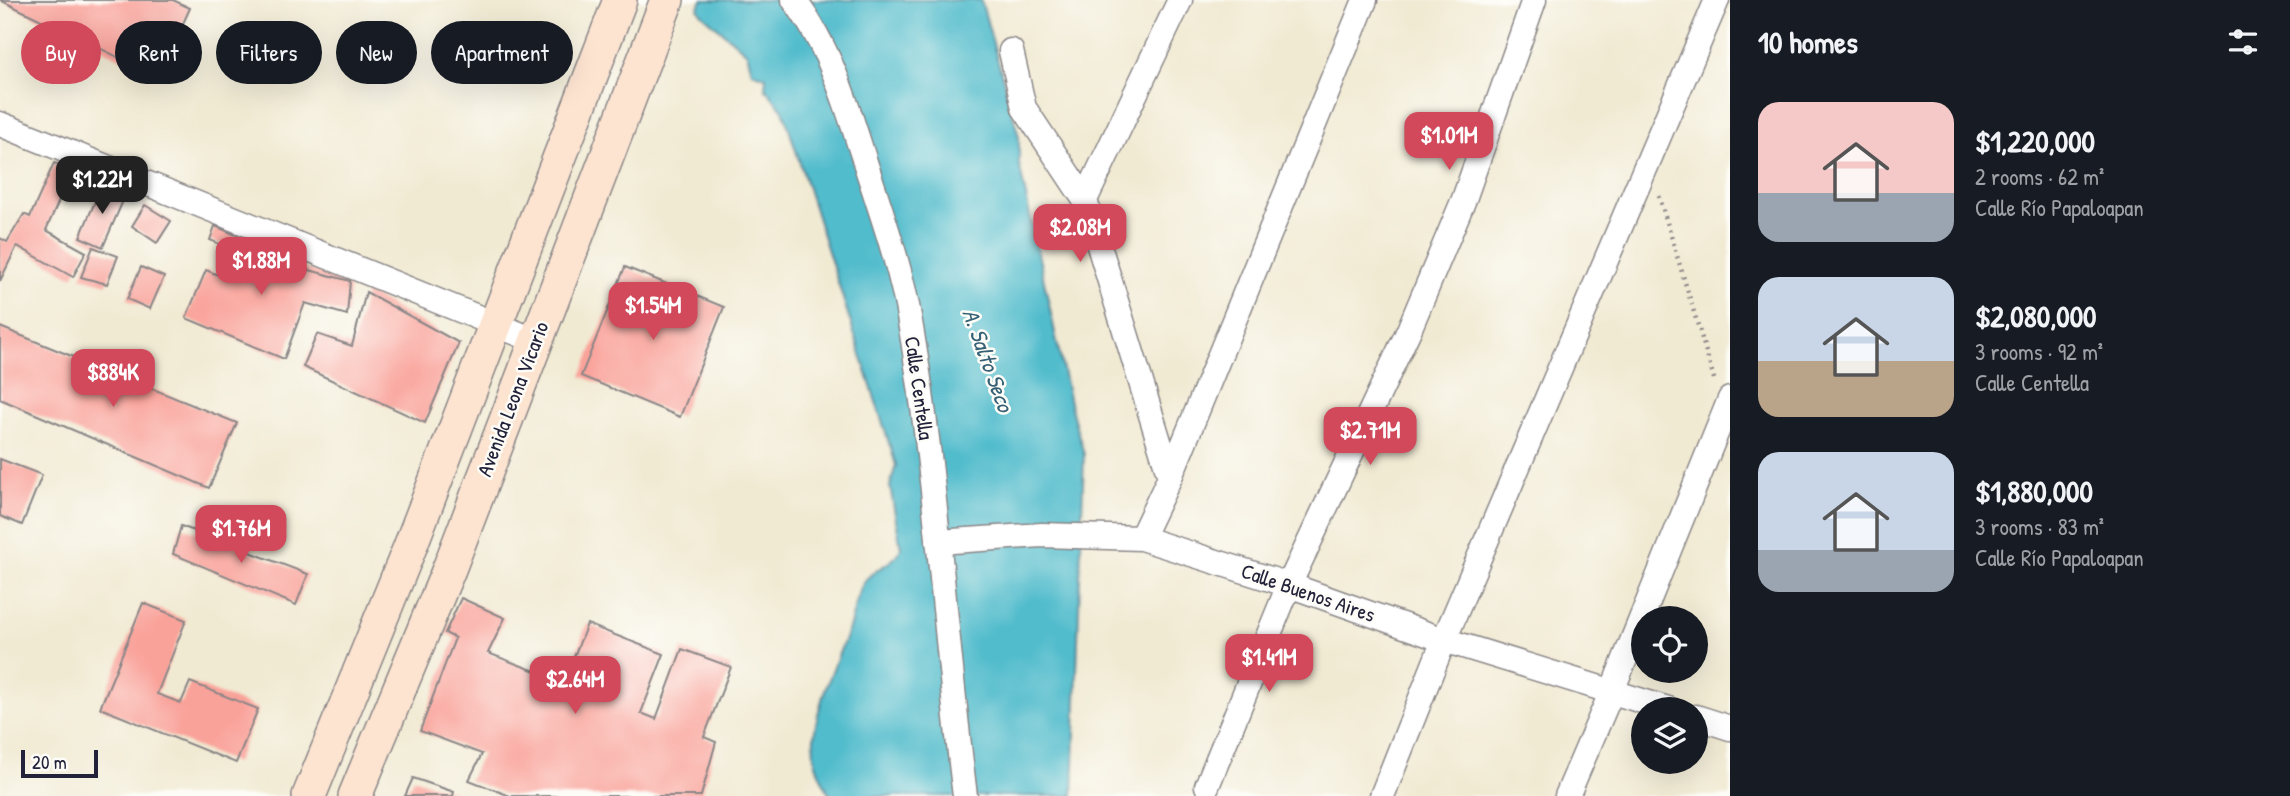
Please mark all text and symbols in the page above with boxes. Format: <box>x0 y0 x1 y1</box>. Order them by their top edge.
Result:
chip: Buy <box>21 21 101 84</box>
chip: Rent <box>115 21 202 84</box>
chip: Filters <box>216 21 322 84</box>
chip: New <box>336 21 417 84</box>
chip: Apartment <box>431 21 573 84</box>
text: 10 homes <box>1758 22 1858 62</box>
icon: filters <box>2224 23 2262 61</box>
pin: $1.01M <box>1392 113 1506 172</box>
text: $1.01M <box>1420 119 1478 150</box>
text: $1,220,000 <box>1975 121 2095 161</box>
icon: home <box>1814 130 1898 214</box>
pin: $1.22M <box>45 156 159 216</box>
text: 2 rooms · 62 m² <box>1975 161 2104 192</box>
text: $1.22M <box>72 163 132 194</box>
text: Calle Río Papaloapan <box>1975 192 2144 223</box>
pin: $2.08M <box>1023 204 1137 264</box>
text: $2.08M <box>1049 211 1111 242</box>
pin: $1.88M <box>204 238 318 297</box>
text: $1.88M <box>232 244 290 275</box>
pin: $1.54M <box>596 282 710 342</box>
text: $1.54M <box>625 289 681 320</box>
text: $2,080,000 <box>1975 296 2097 336</box>
water label: A. Salto Seco <box>956 304 1022 417</box>
icon: home <box>1814 305 1898 389</box>
street label: Avenida Leona Vicario <box>470 317 555 480</box>
street label: Calle Centella <box>898 334 941 442</box>
text: 3 rooms · 92 m² <box>1975 336 2103 367</box>
pin: $884K <box>64 350 162 409</box>
text: $884K <box>87 356 139 387</box>
text: Calle Centella <box>1975 367 2089 398</box>
pin: $2.71M <box>1313 407 1427 467</box>
text: $2.71M <box>1340 414 1400 445</box>
text: $1,880,000 <box>1975 471 2093 511</box>
icon: home <box>1814 480 1898 564</box>
pin: $1.76M <box>184 505 298 565</box>
text: 3 rooms · 83 m² <box>1975 511 2104 542</box>
text: $1.76M <box>211 512 271 543</box>
text: Calle Río Papaloapan <box>1975 542 2144 573</box>
street label: Calle Buenos Aires <box>1237 556 1379 629</box>
map controls <box>1631 606 1708 774</box>
button: locate <box>1631 606 1708 683</box>
pin: $1.41M <box>1212 634 1326 694</box>
text: $1.41M <box>1241 641 1297 672</box>
pin: $2.64M <box>518 656 632 716</box>
text: $2.64M <box>546 663 604 694</box>
button: layers <box>1631 697 1708 774</box>
scale bar <box>21 747 98 779</box>
text: 20 m <box>32 749 67 775</box>

